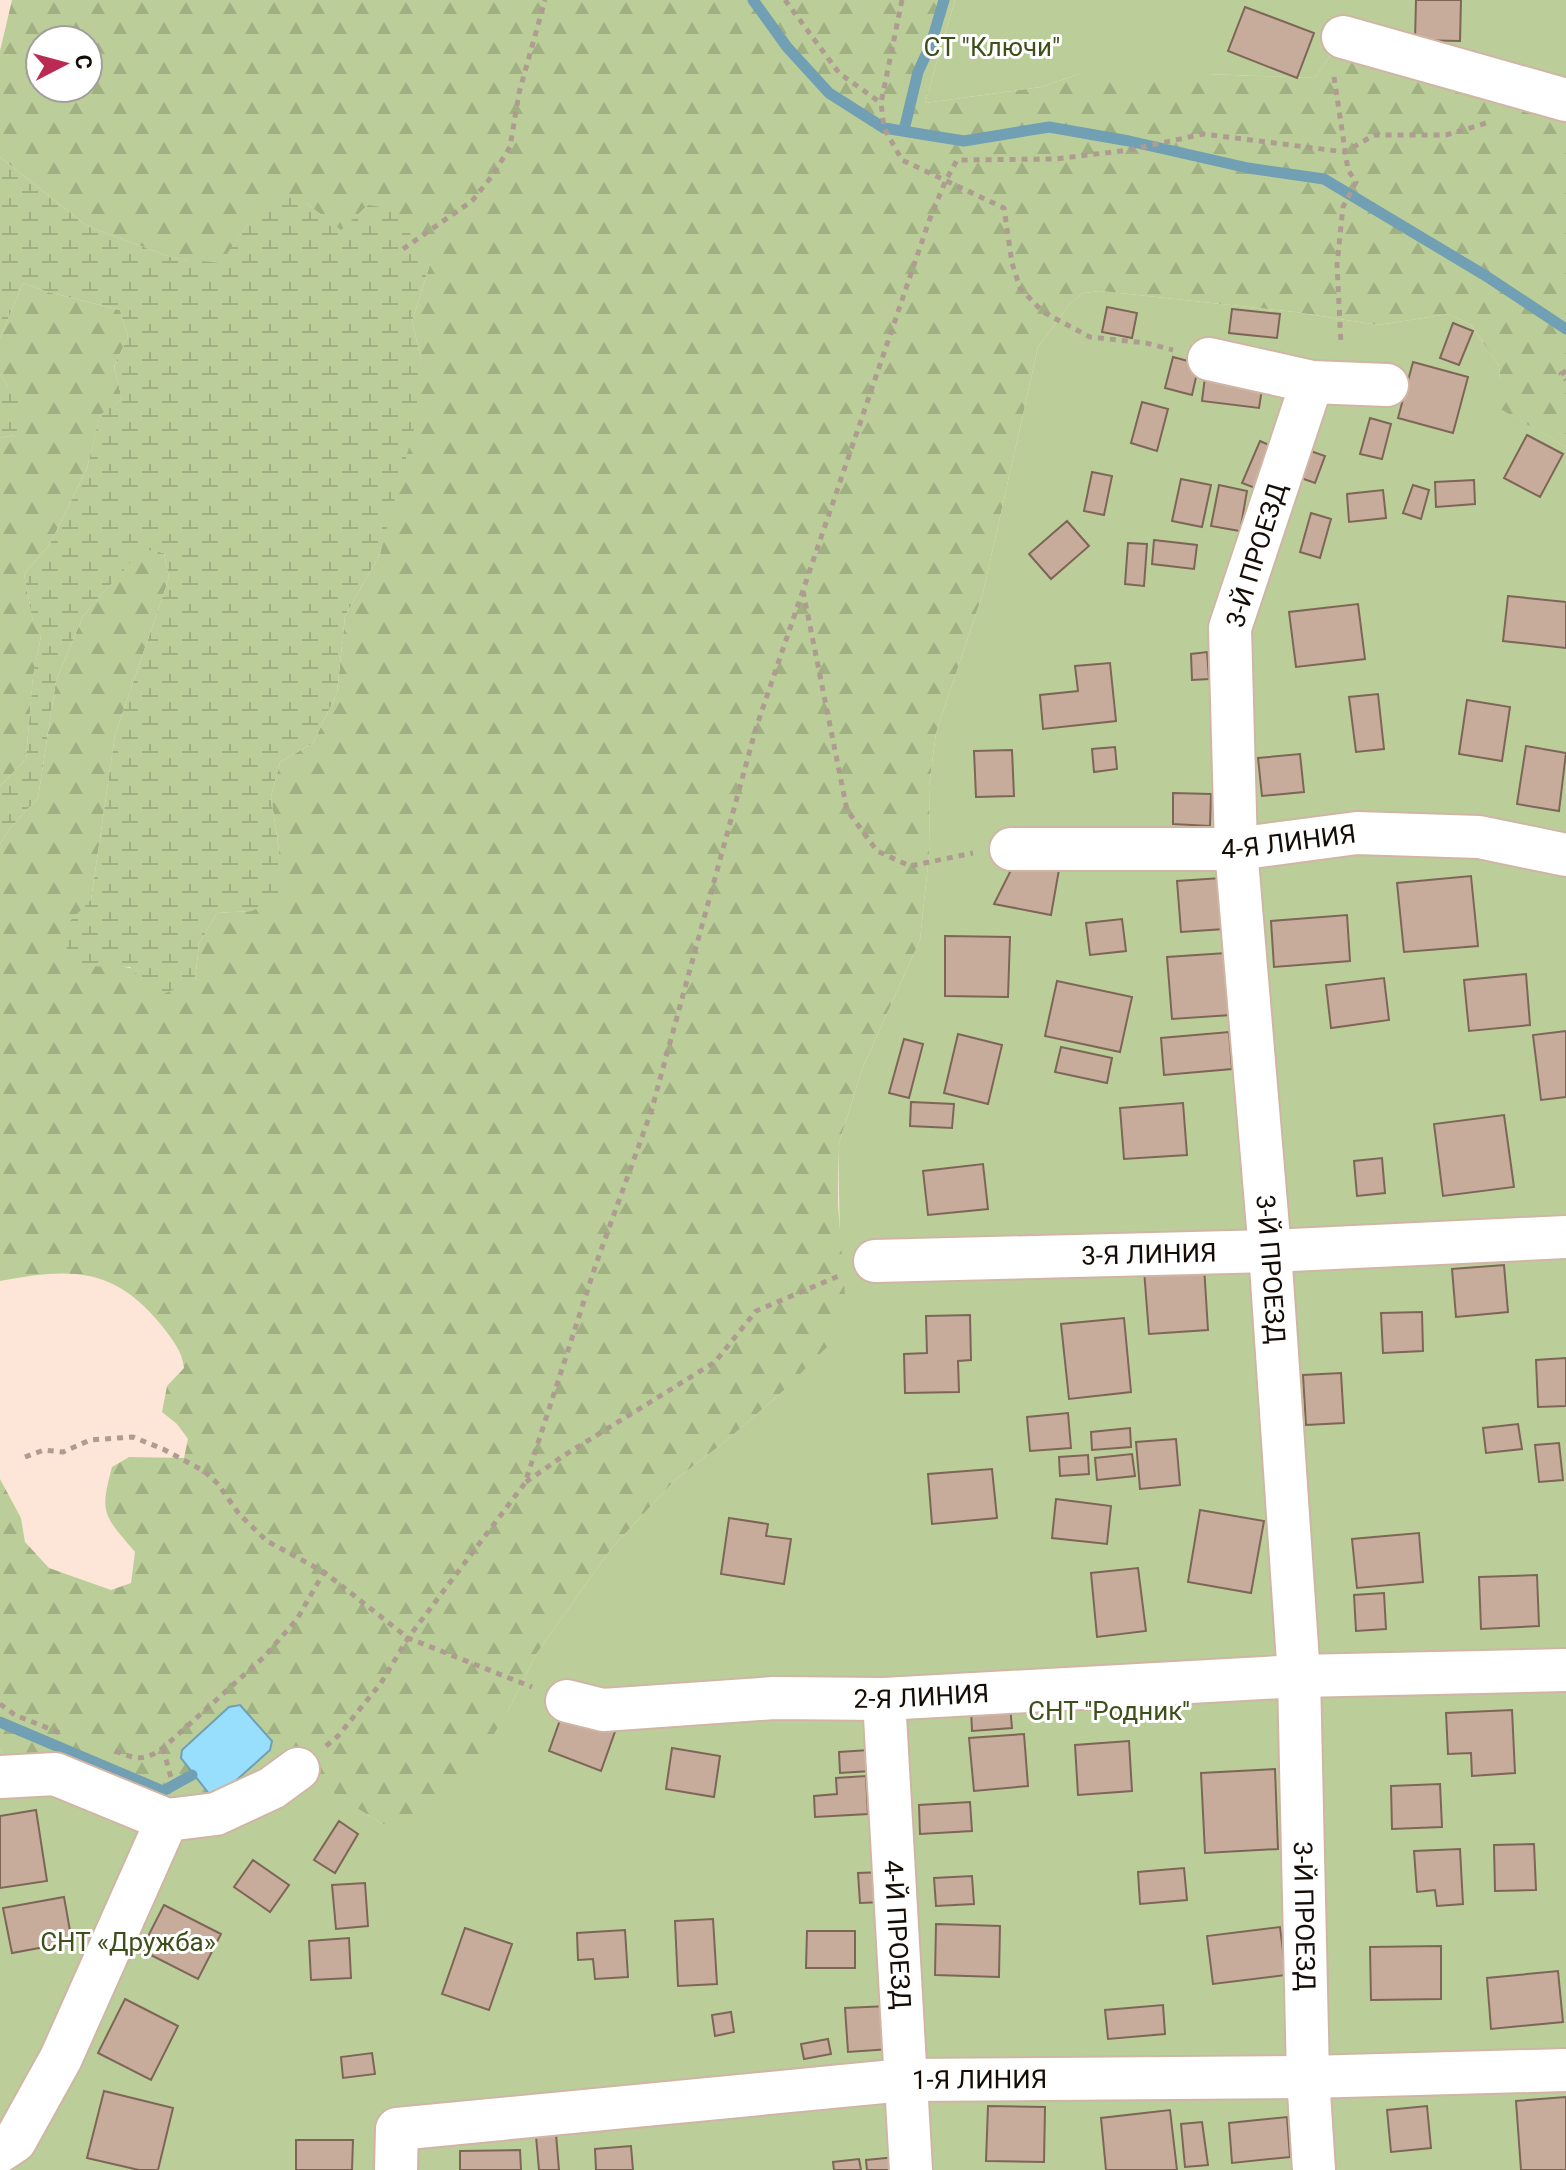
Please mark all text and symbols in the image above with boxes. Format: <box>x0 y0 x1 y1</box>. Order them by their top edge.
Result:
north arrow <box>24 24 104 104</box>
park label: СТ "Ключи" <box>924 32 1060 62</box>
text: С <box>70 53 97 70</box>
street label: 3-Й ПРОЕЗД <box>1220 479 1292 631</box>
street label: 4-Я ЛИНИЯ <box>1221 818 1358 864</box>
street label: 3-Й ПРОЕЗД <box>1250 1193 1291 1345</box>
street label: 3-Я ЛИНИЯ <box>1081 1237 1217 1271</box>
street label: 2-Я ЛИНИЯ <box>854 1678 990 1714</box>
park label: СНТ ''Родник'' <box>1028 1696 1190 1726</box>
street label: 3-Й ПРОЕЗД <box>1288 1841 1321 1991</box>
street label: 4-Й ПРОЕЗД <box>878 1859 917 2010</box>
park label: СНТ «Дружба» <box>40 1927 216 1957</box>
street label: 1-Я ЛИНИЯ <box>912 2064 1047 2095</box>

